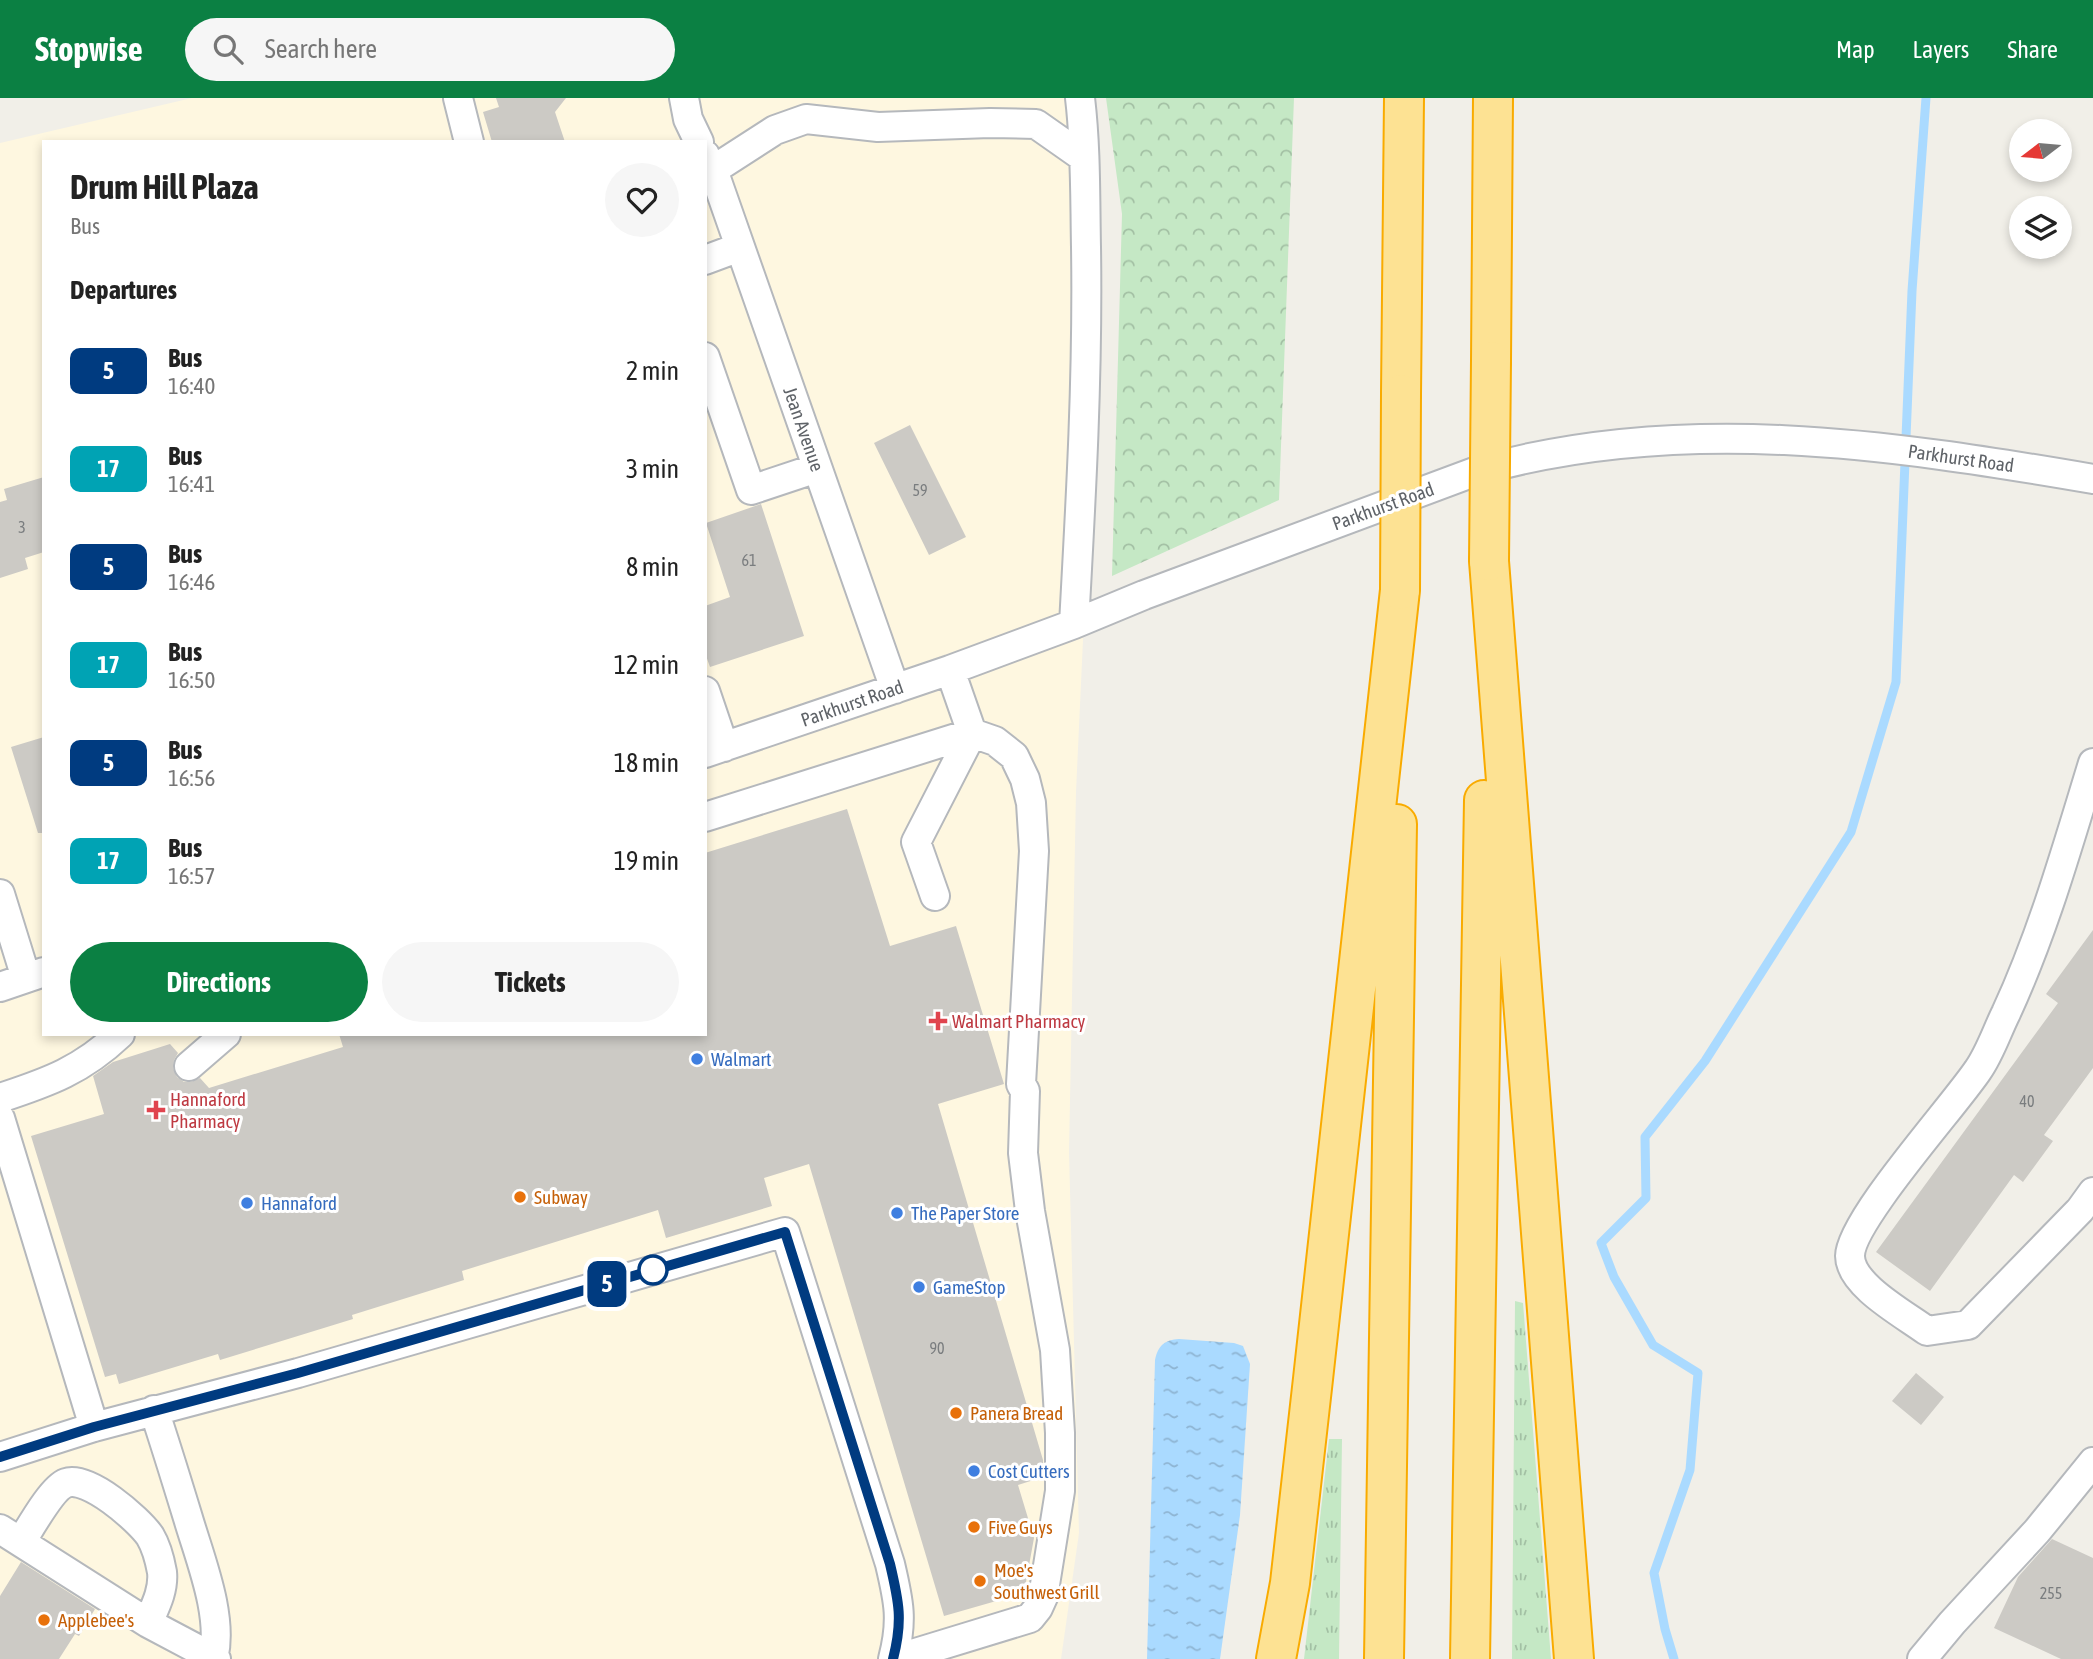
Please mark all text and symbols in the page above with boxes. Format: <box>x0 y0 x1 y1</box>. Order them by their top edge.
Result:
search box <box>185 18 675 81</box>
text: Stopwise <box>35 30 143 68</box>
icon: search <box>209 30 247 68</box>
text: Search here <box>265 34 377 64</box>
text: Map <box>1836 36 1875 63</box>
text: Layers <box>1913 36 1969 63</box>
text: Share <box>2007 36 2058 63</box>
north arrow <box>2009 119 2072 182</box>
map controls <box>2009 119 2072 259</box>
button: heart <box>605 163 679 237</box>
text: Drum Hill Plaza <box>70 168 259 206</box>
button: layers <box>2009 196 2072 259</box>
text: Bus <box>70 213 100 239</box>
text: Departures <box>70 275 177 305</box>
text: Bus <box>168 343 202 373</box>
text: 2 min <box>626 356 679 386</box>
text: 5 <box>103 357 114 384</box>
text: 16:40 <box>168 373 215 399</box>
street label: Jean Avenue <box>779 384 829 474</box>
street label: Parkhurst Road <box>1907 440 2015 476</box>
text: Bus <box>168 441 202 471</box>
text: 3 min <box>626 454 679 484</box>
text: 17 <box>97 455 120 482</box>
text: 16:41 <box>168 471 215 497</box>
street label: Parkhurst Road <box>1329 477 1437 535</box>
house number: 59 <box>912 481 928 499</box>
house number: 3 <box>18 518 26 536</box>
text: Bus <box>168 539 202 569</box>
house number: 61 <box>741 551 757 569</box>
text: 8 min <box>626 552 679 582</box>
text: 5 <box>103 553 114 580</box>
text: 16:46 <box>168 569 215 595</box>
text: Bus <box>168 637 202 667</box>
text: 12 min <box>614 650 679 680</box>
text: 17 <box>97 651 120 678</box>
text: 16:50 <box>168 667 215 693</box>
street label: Parkhurst Road <box>798 675 906 731</box>
text: Bus <box>168 735 202 765</box>
text: 18 min <box>614 748 679 778</box>
text: 5 <box>103 749 114 776</box>
text: 16:56 <box>168 765 215 791</box>
text: Bus <box>168 833 202 863</box>
text: 19 min <box>614 846 679 876</box>
text: 17 <box>97 847 120 874</box>
text: 16:57 <box>168 863 215 889</box>
button: Directions <box>70 942 368 1022</box>
button: Tickets <box>382 942 679 1022</box>
place label: Walmart Pharmacy <box>952 1010 1086 1032</box>
marker: Walmart Pharmacy <box>930 1013 946 1029</box>
place label: Walmart <box>711 1048 771 1070</box>
marker: Walmart <box>689 1051 705 1067</box>
place label: Hannaford Pharmacy <box>170 1088 246 1132</box>
house number: 40 <box>2019 1092 2035 1110</box>
marker: Hannaford Pharmacy <box>148 1102 164 1118</box>
place label: Subway <box>534 1186 588 1208</box>
marker: Subway <box>512 1189 528 1205</box>
place label: Hannaford <box>261 1192 337 1214</box>
marker: Hannaford <box>239 1195 255 1211</box>
place label: The Paper Store <box>911 1202 1019 1224</box>
marker: The Paper Store <box>889 1205 905 1221</box>
unlabelled marker <box>638 1255 668 1285</box>
line badge: 5 <box>584 1261 630 1307</box>
text: 5 <box>601 1270 613 1297</box>
place label: GameStop <box>933 1276 1005 1298</box>
marker: GameStop <box>911 1279 927 1295</box>
house number: 90 <box>929 1339 945 1357</box>
place label: Panera Bread <box>970 1402 1063 1424</box>
marker: Panera Bread <box>948 1405 964 1421</box>
place label: Cost Cutters <box>988 1460 1070 1482</box>
marker: Cost Cutters <box>966 1463 982 1479</box>
place label: Five Guys <box>988 1516 1053 1538</box>
marker: Five Guys <box>966 1519 982 1535</box>
place label: Moe's Southwest Grill <box>994 1559 1099 1603</box>
marker: Moe's Southwest Grill <box>972 1573 988 1589</box>
house number: 255 <box>2040 1584 2062 1602</box>
place label: Applebee's <box>58 1609 135 1631</box>
marker: Applebee's <box>36 1612 52 1628</box>

